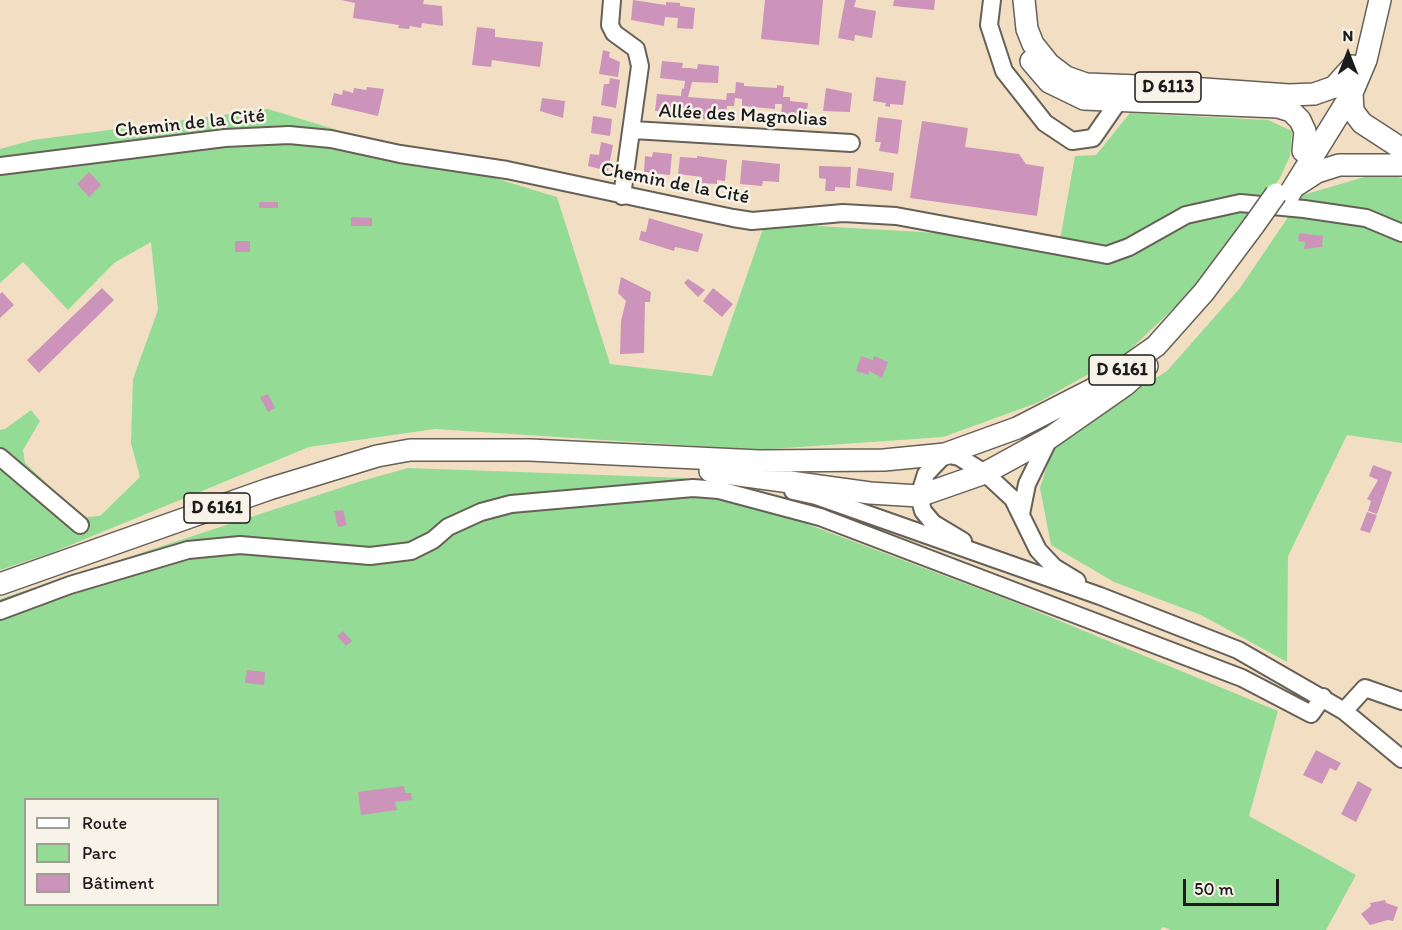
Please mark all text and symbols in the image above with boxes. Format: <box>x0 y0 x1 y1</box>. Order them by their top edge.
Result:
north arrow <box>1318 24 1378 84</box>
text: N <box>1343 26 1353 45</box>
road number: D 6113 <box>1135 72 1201 102</box>
street label: Allée des Magnolias <box>658 100 828 132</box>
street label: Chemin de la Cité <box>114 104 266 144</box>
street label: Chemin de la Cité <box>599 158 751 210</box>
road number: D 6161 <box>1089 355 1155 385</box>
road number: D 6161 <box>184 493 250 523</box>
legend <box>24 798 219 906</box>
text: Route <box>82 812 127 834</box>
text: Parc <box>82 842 116 864</box>
scale bar <box>1186 867 1282 905</box>
text: Bâtiment <box>82 872 154 894</box>
text: 50 m <box>1194 878 1234 900</box>

